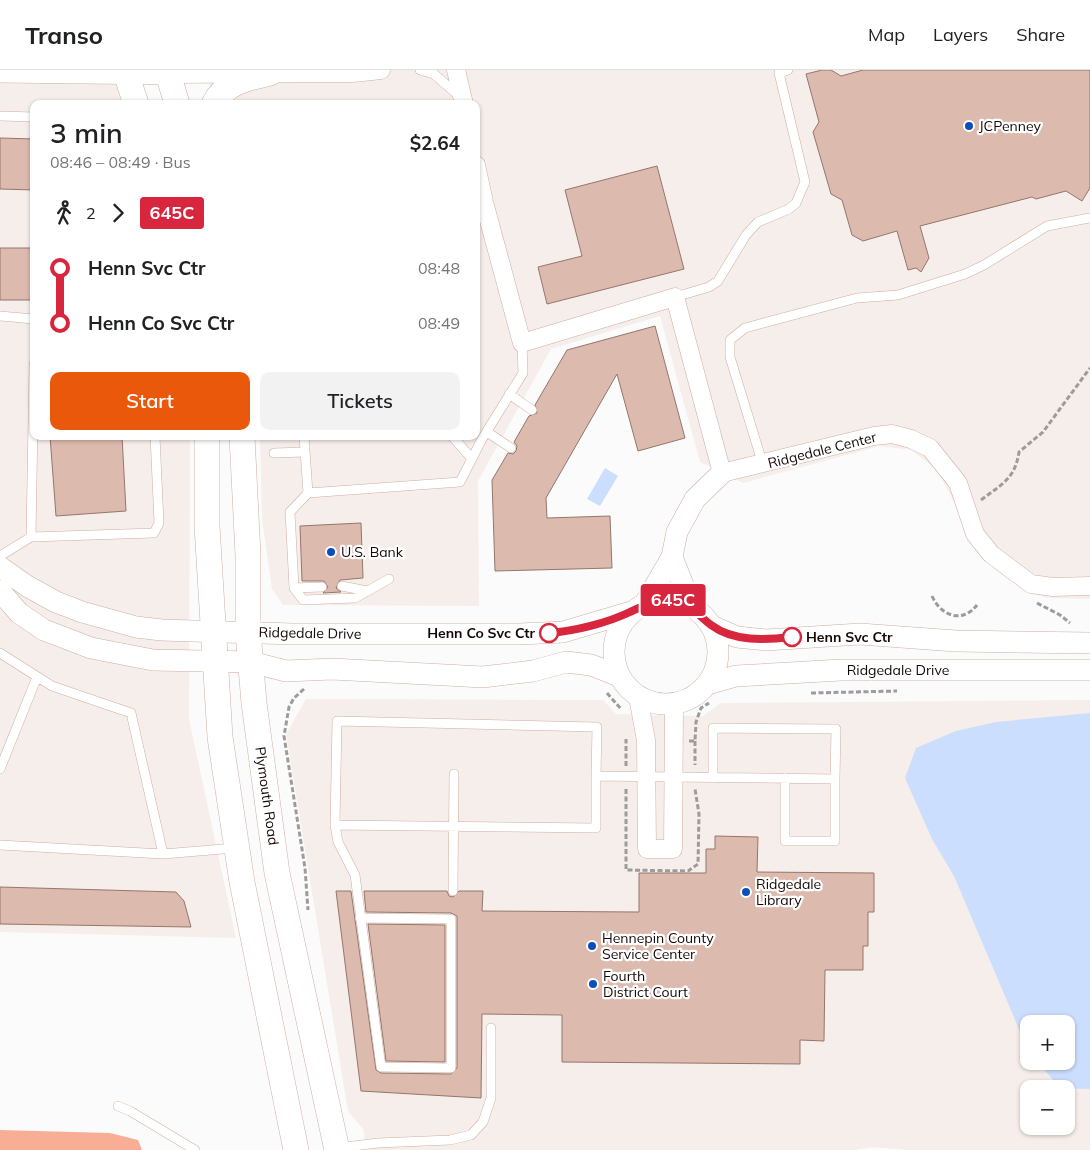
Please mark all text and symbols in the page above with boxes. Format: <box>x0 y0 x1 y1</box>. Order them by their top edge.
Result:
text: Transo <box>25 20 103 50</box>
text: Map <box>868 23 905 46</box>
text: Layers <box>933 23 988 46</box>
text: Share <box>1016 23 1065 46</box>
text: 3 min <box>50 115 123 150</box>
place label: JCPenney <box>979 117 1042 135</box>
marker: JCPenney <box>963 120 975 132</box>
text: $2.64 <box>410 131 460 155</box>
text: 08:46 – 08:49 · Bus <box>50 152 191 172</box>
icon: walk <box>50 199 78 227</box>
icon: forward <box>104 199 132 227</box>
text: 645C <box>150 201 194 224</box>
text: 2 <box>86 203 96 223</box>
text: Henn Svc Ctr <box>88 256 206 280</box>
text: 08:48 <box>418 258 460 278</box>
text: Henn Co Svc Ctr <box>88 311 234 335</box>
text: 08:49 <box>418 313 460 333</box>
button: Start <box>50 372 250 430</box>
button: Tickets <box>260 372 460 430</box>
street label: Ridgedale Center <box>766 428 879 472</box>
place label: U.S. Bank <box>341 543 404 561</box>
marker: U.S. Bank <box>325 546 337 558</box>
line badge: 645C <box>638 584 708 616</box>
text: 645C <box>651 588 695 611</box>
street label: Ridgedale Drive <box>258 623 362 643</box>
marker: Henn Co Svc Ctr <box>539 623 559 643</box>
place label: Henn Co Svc Ctr <box>427 624 535 642</box>
marker: Henn Svc Ctr <box>782 627 802 647</box>
place label: Henn Svc Ctr <box>806 628 893 646</box>
street label: Ridgedale Drive <box>847 661 949 679</box>
street label: Plymouth Road <box>251 746 283 846</box>
place label: Ridgedale Library <box>756 875 821 909</box>
marker: Ridgedale Library <box>740 886 752 898</box>
place label: Hennepin County Service Center <box>602 929 714 963</box>
marker: Hennepin County Service Center <box>586 940 598 952</box>
place label: Fourth District Court <box>603 967 688 1001</box>
marker: Fourth District Court <box>587 978 599 990</box>
map controls <box>1020 1015 1075 1135</box>
button: + <box>1020 1015 1075 1070</box>
button: − <box>1020 1080 1075 1135</box>

